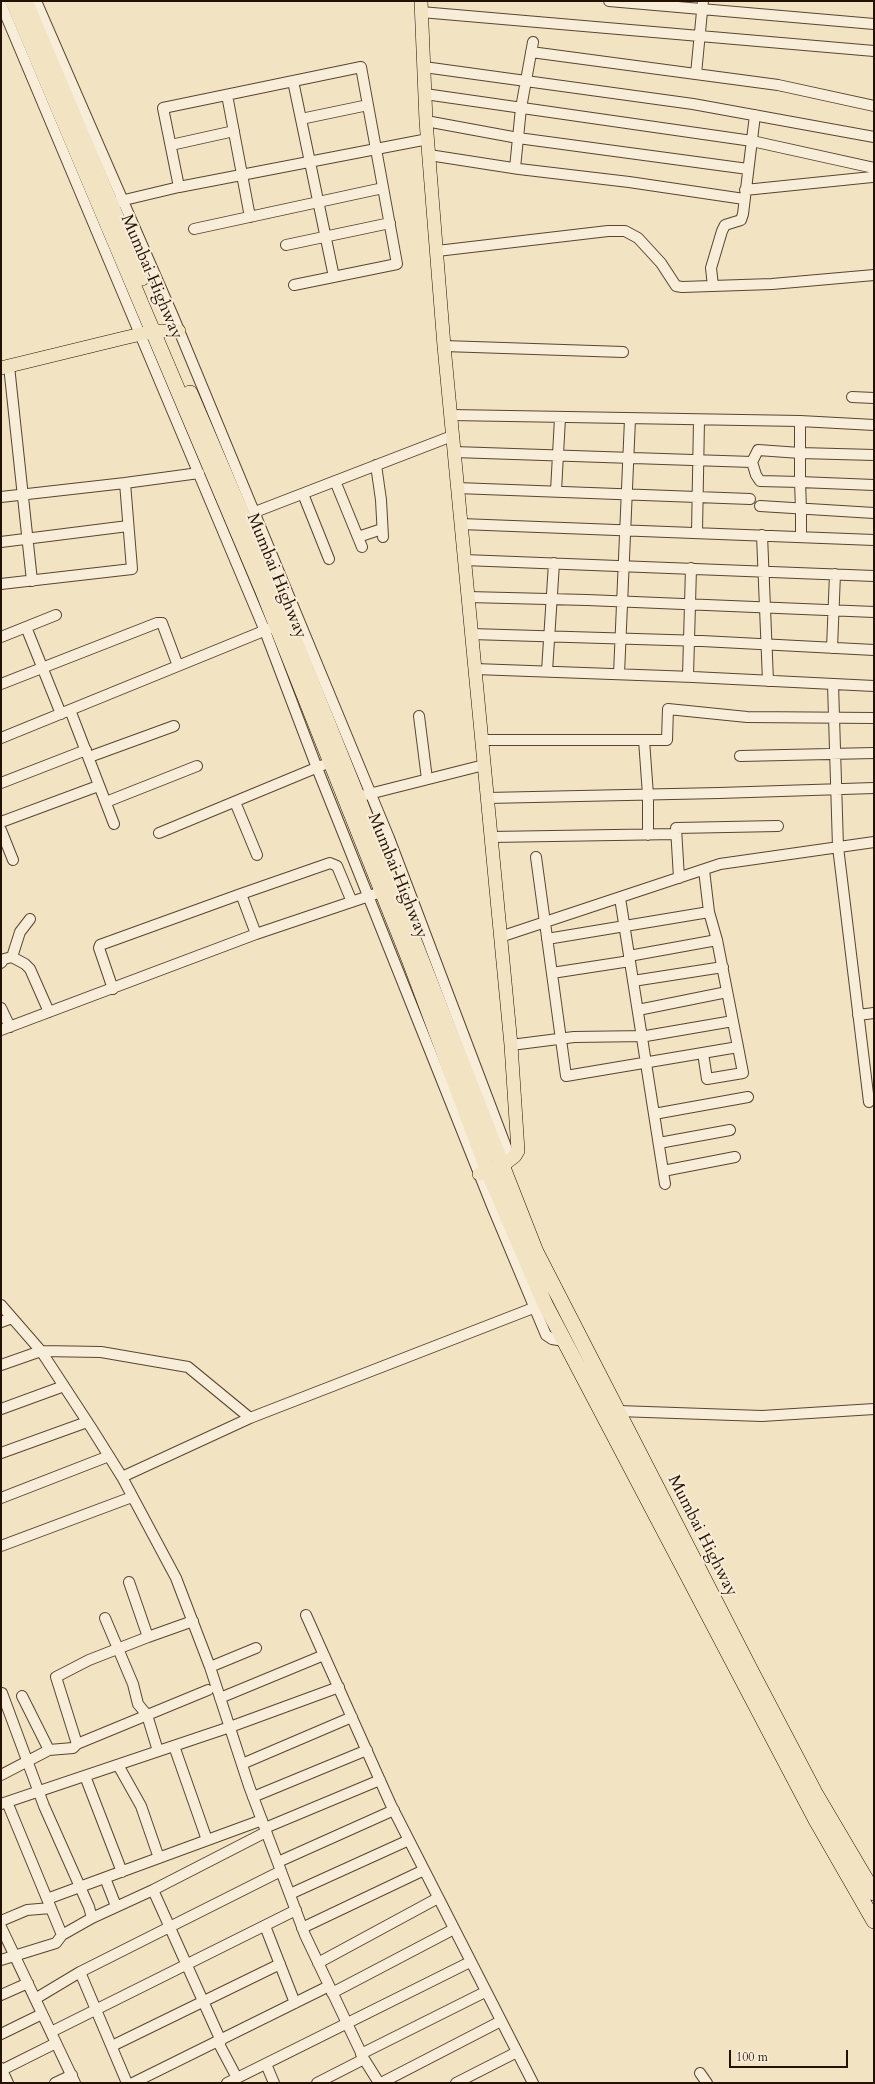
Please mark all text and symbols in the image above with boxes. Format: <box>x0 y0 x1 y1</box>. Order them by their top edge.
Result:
street label: Mumbai Highway <box>116 212 186 342</box>
street label: Mumbai Highway <box>242 510 310 642</box>
street label: Mumbai Highway <box>363 810 431 942</box>
street label: Mumbai Highway <box>663 1472 741 1600</box>
scale bar <box>731 2042 850 2068</box>
text: 100 m <box>736 2049 768 2065</box>

